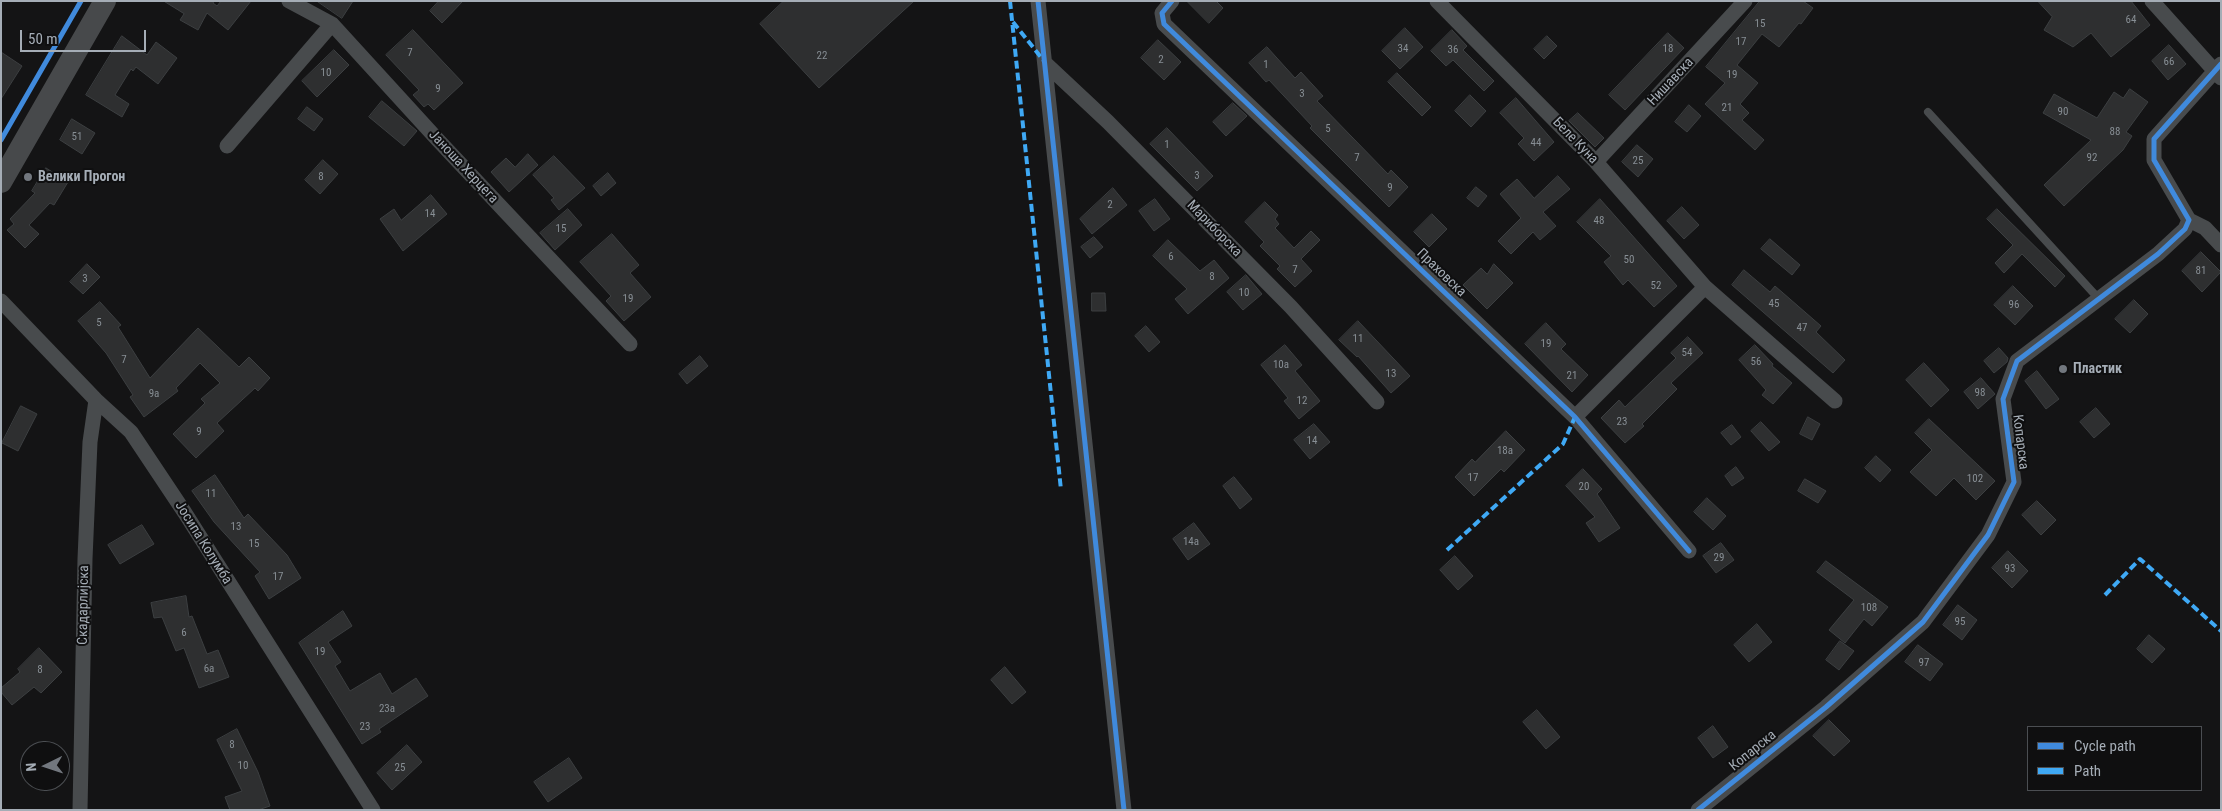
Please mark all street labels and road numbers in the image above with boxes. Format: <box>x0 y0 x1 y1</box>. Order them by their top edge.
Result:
street label: Нишавска <box>1645 55 1697 109</box>
street label: Беле Куна <box>1549 114 1601 168</box>
street label: Јаноша Херцега <box>425 127 501 207</box>
street label: Мариборска <box>1183 197 1245 261</box>
street label: Праховска <box>1413 245 1469 301</box>
street label: Копарска <box>2008 414 2032 470</box>
street label: Јосипа Колумба <box>171 498 235 588</box>
street label: Скадарлијска <box>75 565 93 645</box>
street label: Копарска <box>1726 727 1780 775</box>

